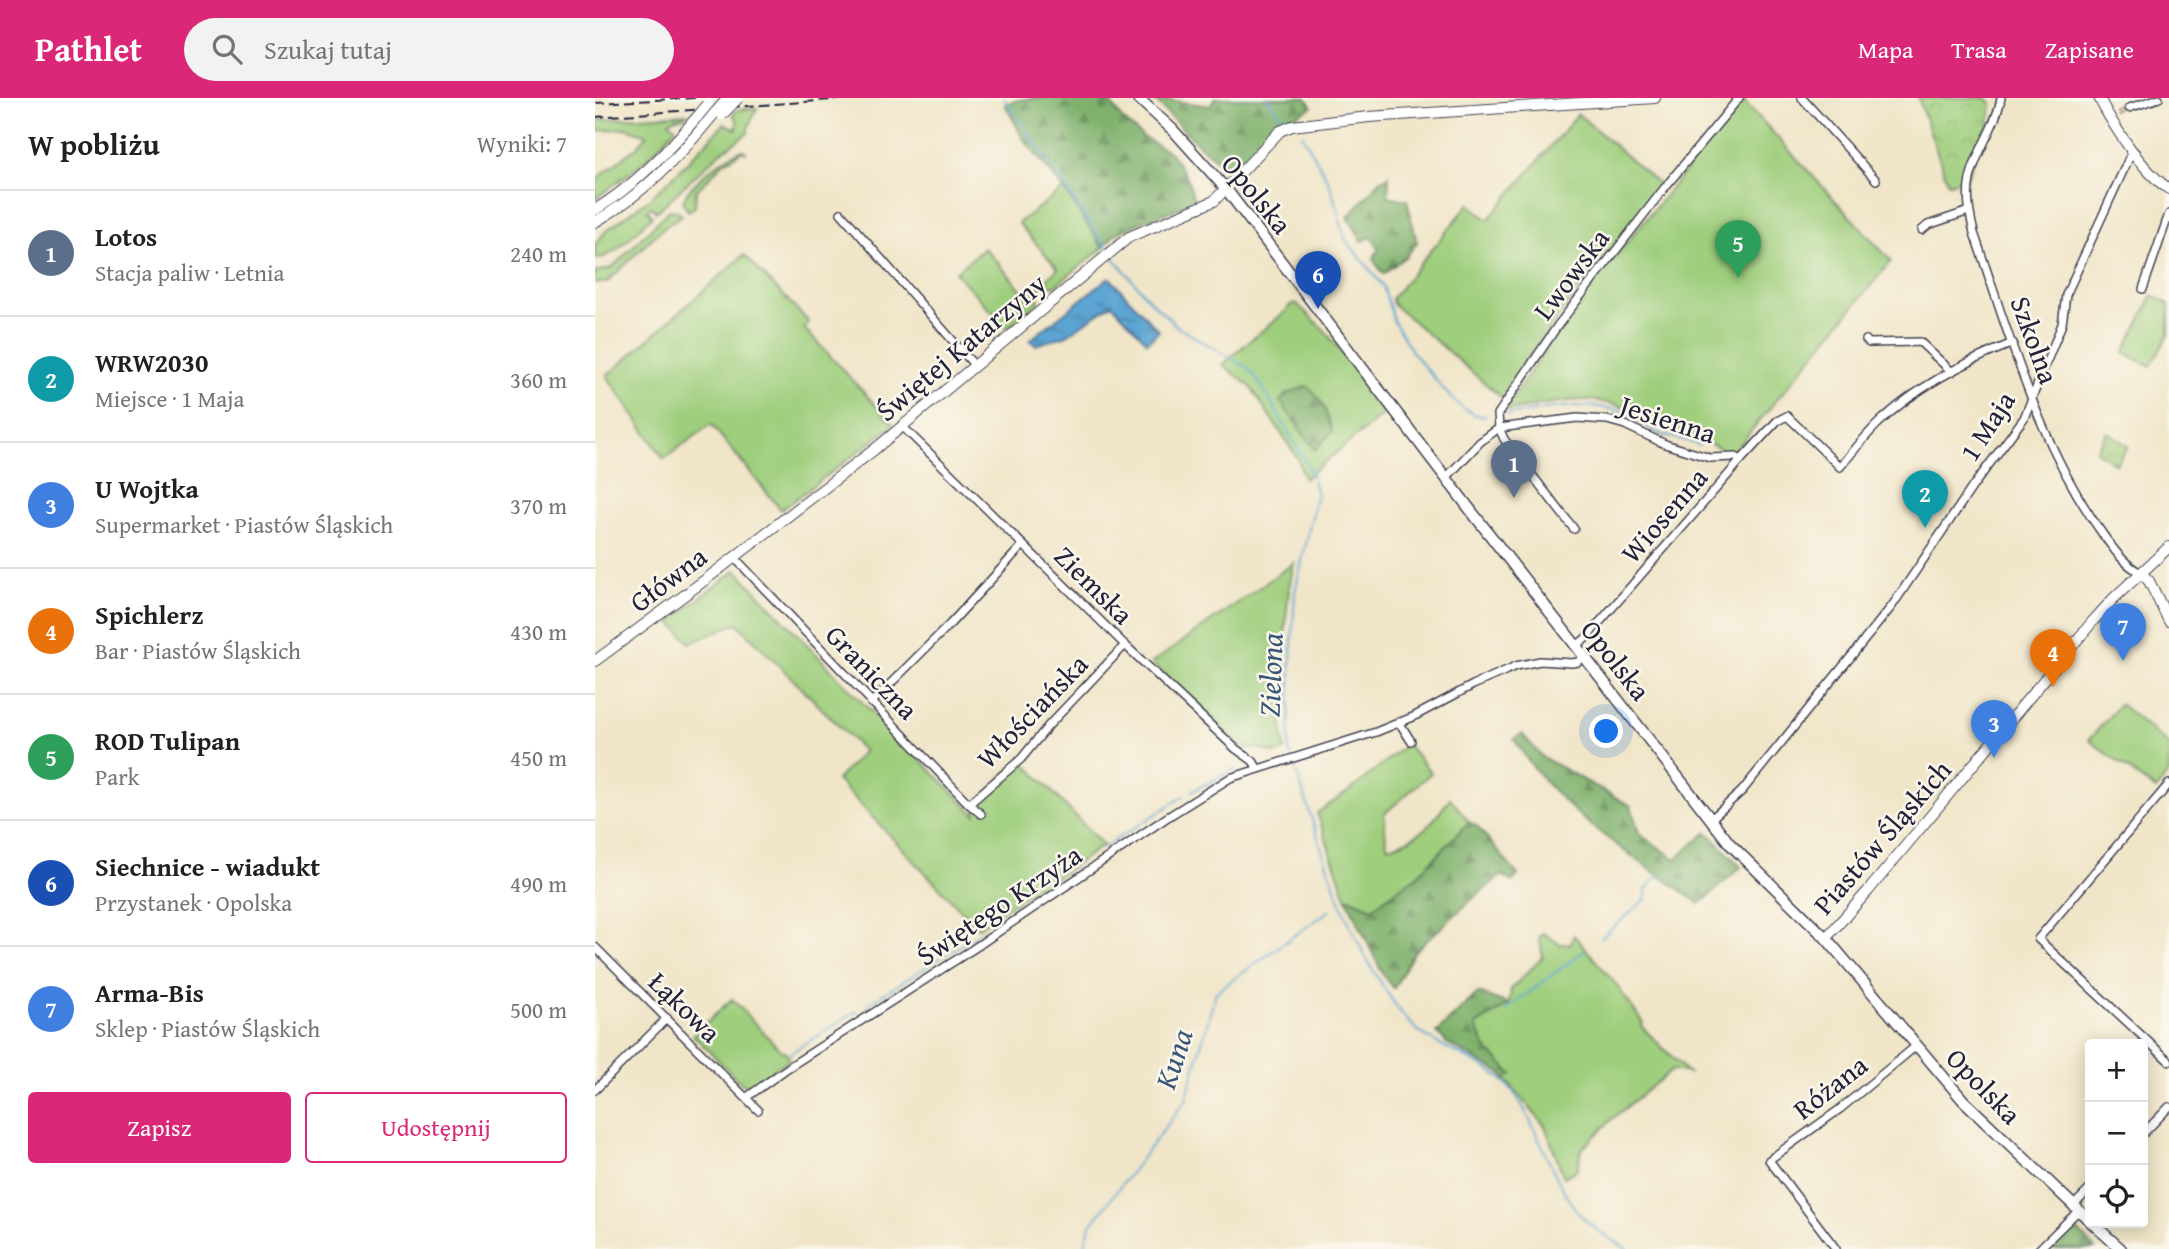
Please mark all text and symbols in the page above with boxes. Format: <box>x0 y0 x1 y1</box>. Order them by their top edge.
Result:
search box <box>184 18 674 81</box>
text: Pathlet <box>35 25 142 73</box>
icon: search <box>208 30 246 68</box>
text: Szukaj tutaj <box>264 30 392 69</box>
text: Mapa <box>1858 32 1913 67</box>
text: Trasa <box>1951 32 2007 67</box>
text: Zapisane <box>2045 32 2134 67</box>
text: W pobliżu <box>28 122 160 166</box>
text: Wyniki: 7 <box>477 127 567 160</box>
street label: Opolska <box>1212 145 1303 243</box>
text: Lotos <box>95 217 157 256</box>
street label: Lwowska <box>1523 219 1619 328</box>
pin: 5 <box>1715 220 1761 278</box>
text: 1 <box>45 237 57 270</box>
text: 240 m <box>510 237 567 270</box>
pin: 6 <box>1295 251 1341 309</box>
text: Stacja paliw · Letnia <box>95 256 284 289</box>
street label: Świętej Katarzyny <box>866 263 1055 430</box>
street label: Szkolna <box>2001 290 2071 390</box>
text: WRW2030 <box>95 343 208 382</box>
text: 2 <box>45 363 57 396</box>
text: 360 m <box>510 363 567 396</box>
text: Miejsce · 1 Maja <box>95 382 244 415</box>
street label: 1 Maja <box>1949 382 2025 469</box>
street label: Jesienna <box>1612 383 1722 454</box>
pin: 1 <box>1491 440 1537 498</box>
street label: Wiosenna <box>1610 457 1717 571</box>
text: U Wojtka <box>95 469 199 508</box>
pin: 2 <box>1902 470 1948 528</box>
text: 3 <box>45 489 57 522</box>
text: 370 m <box>510 489 567 522</box>
text: Supermarket · Piastów Śląskich <box>95 508 393 541</box>
street label: Główna <box>620 535 716 621</box>
street label: Ziemska <box>1045 536 1144 634</box>
text: Spichlerz <box>95 595 204 634</box>
pin: 7 <box>2100 603 2146 661</box>
street label: Opolska <box>1572 610 1662 709</box>
text: 4 <box>45 615 57 648</box>
text: 430 m <box>510 615 567 648</box>
street label: Graniczna <box>817 615 929 729</box>
pin: 4 <box>2030 629 2076 687</box>
water label: Zielona <box>1247 632 1293 718</box>
text: Bar · Piastów Śląskich <box>95 634 301 667</box>
street label: Włościańska <box>966 644 1097 777</box>
pin: 3 <box>1971 700 2017 758</box>
your location <box>1589 714 1623 748</box>
text: ROD Tulipan <box>95 721 240 760</box>
text: 5 <box>45 741 57 774</box>
text: 450 m <box>510 741 567 774</box>
street label: Piastów Śląskich <box>1803 750 1961 923</box>
text: Park <box>95 760 139 793</box>
street label: Świętego Krzyża <box>908 834 1090 975</box>
text: Siechnice - wiadukt <box>95 847 320 886</box>
text: 6 <box>45 867 57 900</box>
text: 490 m <box>510 867 567 900</box>
text: Przystanek · Opolska <box>95 886 292 919</box>
street label: Łąkowa <box>640 962 731 1052</box>
text: Arma-Bis <box>95 973 204 1012</box>
text: 7 <box>45 993 57 1026</box>
text: 500 m <box>510 993 567 1026</box>
text: Sklep · Piastów Śląskich <box>95 1012 320 1045</box>
water label: Kuna <box>1142 1023 1203 1095</box>
street label: Opolska <box>1937 1038 2032 1134</box>
map controls <box>2085 1039 2148 1228</box>
button: + <box>2085 1039 2148 1102</box>
street label: Różana <box>1784 1044 1876 1129</box>
button: Zapisz <box>28 1092 291 1163</box>
button: Udostępnij <box>305 1092 567 1163</box>
button: − <box>2085 1102 2148 1165</box>
button: locate <box>2085 1165 2148 1228</box>

